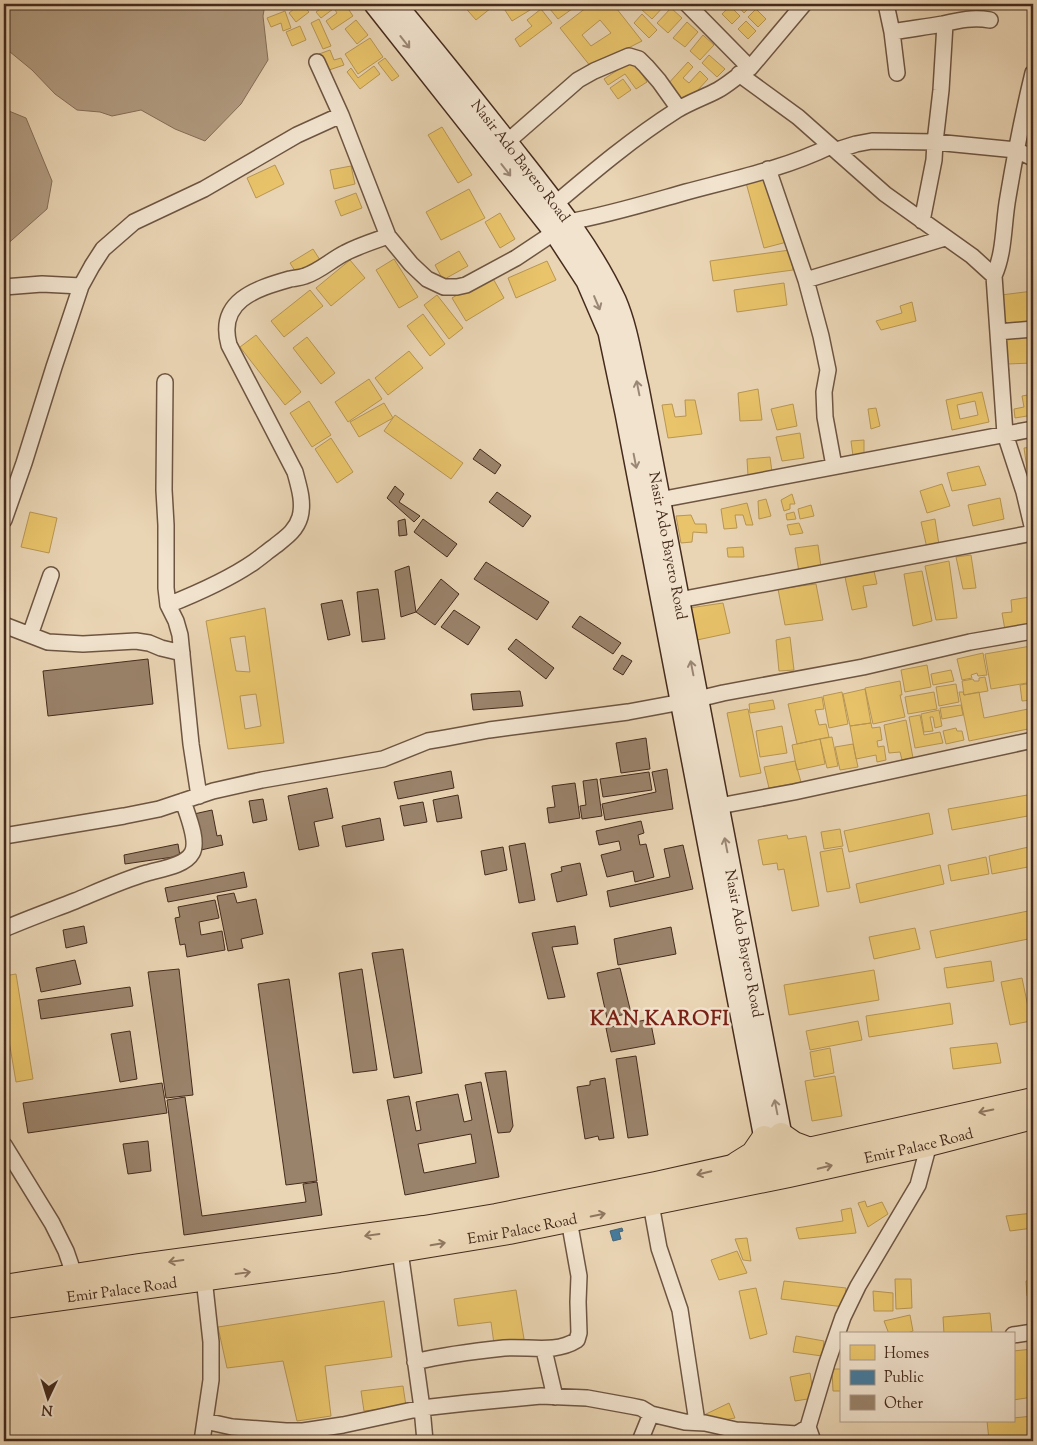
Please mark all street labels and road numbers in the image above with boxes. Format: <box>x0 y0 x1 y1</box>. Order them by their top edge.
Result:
street label: Nasir Ado Bayero Road <box>465 96 574 228</box>
street label: Nasir Ado Bayero Road <box>642 470 691 622</box>
street label: Nasir Ado Bayero Road <box>718 868 767 1020</box>
street label: Emir Palace Road <box>862 1124 976 1170</box>
street label: Emir Palace Road <box>466 1209 580 1251</box>
street label: Emir Palace Road <box>66 1273 179 1309</box>

